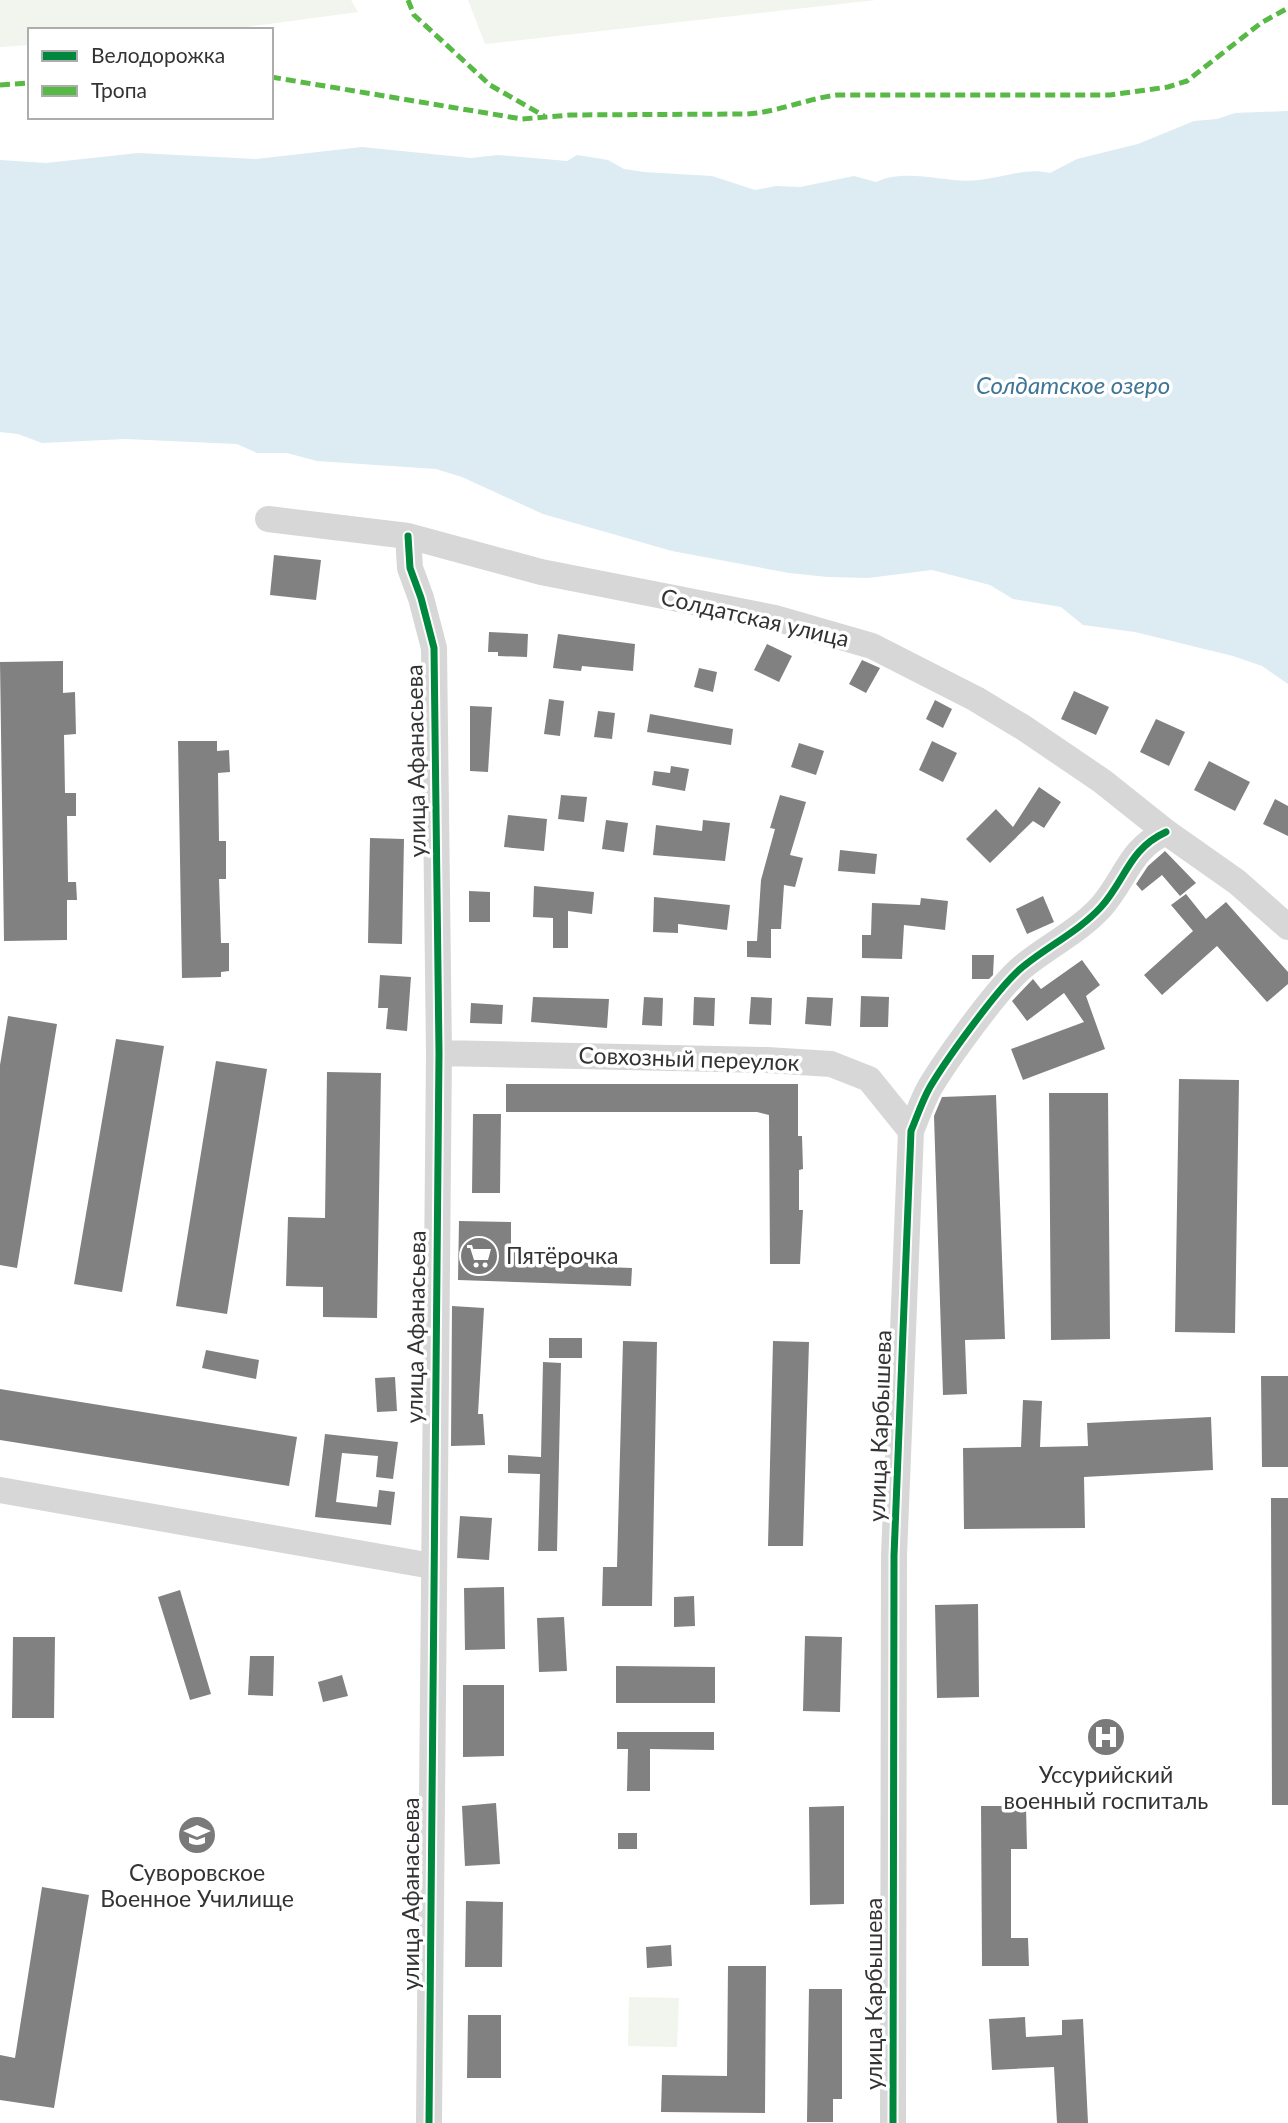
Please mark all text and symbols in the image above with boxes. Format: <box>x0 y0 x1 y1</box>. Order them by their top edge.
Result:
legend <box>28 28 273 119</box>
text: Велодорожка <box>91 42 225 67</box>
text: Тропа <box>91 77 147 102</box>
water label: Солдатское озеро <box>976 370 1170 399</box>
street label: Солдатская улица <box>658 582 852 652</box>
street label: улица Афанасьева <box>399 664 431 858</box>
street label: Совхозный переулок <box>578 1040 800 1076</box>
street label: улица Афанасьева <box>399 1230 431 1424</box>
supermarket icon: Пятёрочка <box>458 1235 500 1277</box>
place label: Пятёрочка <box>506 1241 618 1269</box>
street label: улица Карбышева <box>862 1329 896 1523</box>
hospital icon: Уссурийский военный госпиталь <box>1085 1716 1127 1758</box>
place label: Уссурийский военный госпиталь <box>1004 1760 1208 1814</box>
street label: улица Афанасьева <box>396 1798 424 1990</box>
school or university icon: Суворовское Военное Училище <box>176 1814 218 1856</box>
place label: Суворовское Военное Училище <box>100 1858 294 1912</box>
street label: улица Карбышева <box>859 1898 887 2090</box>

